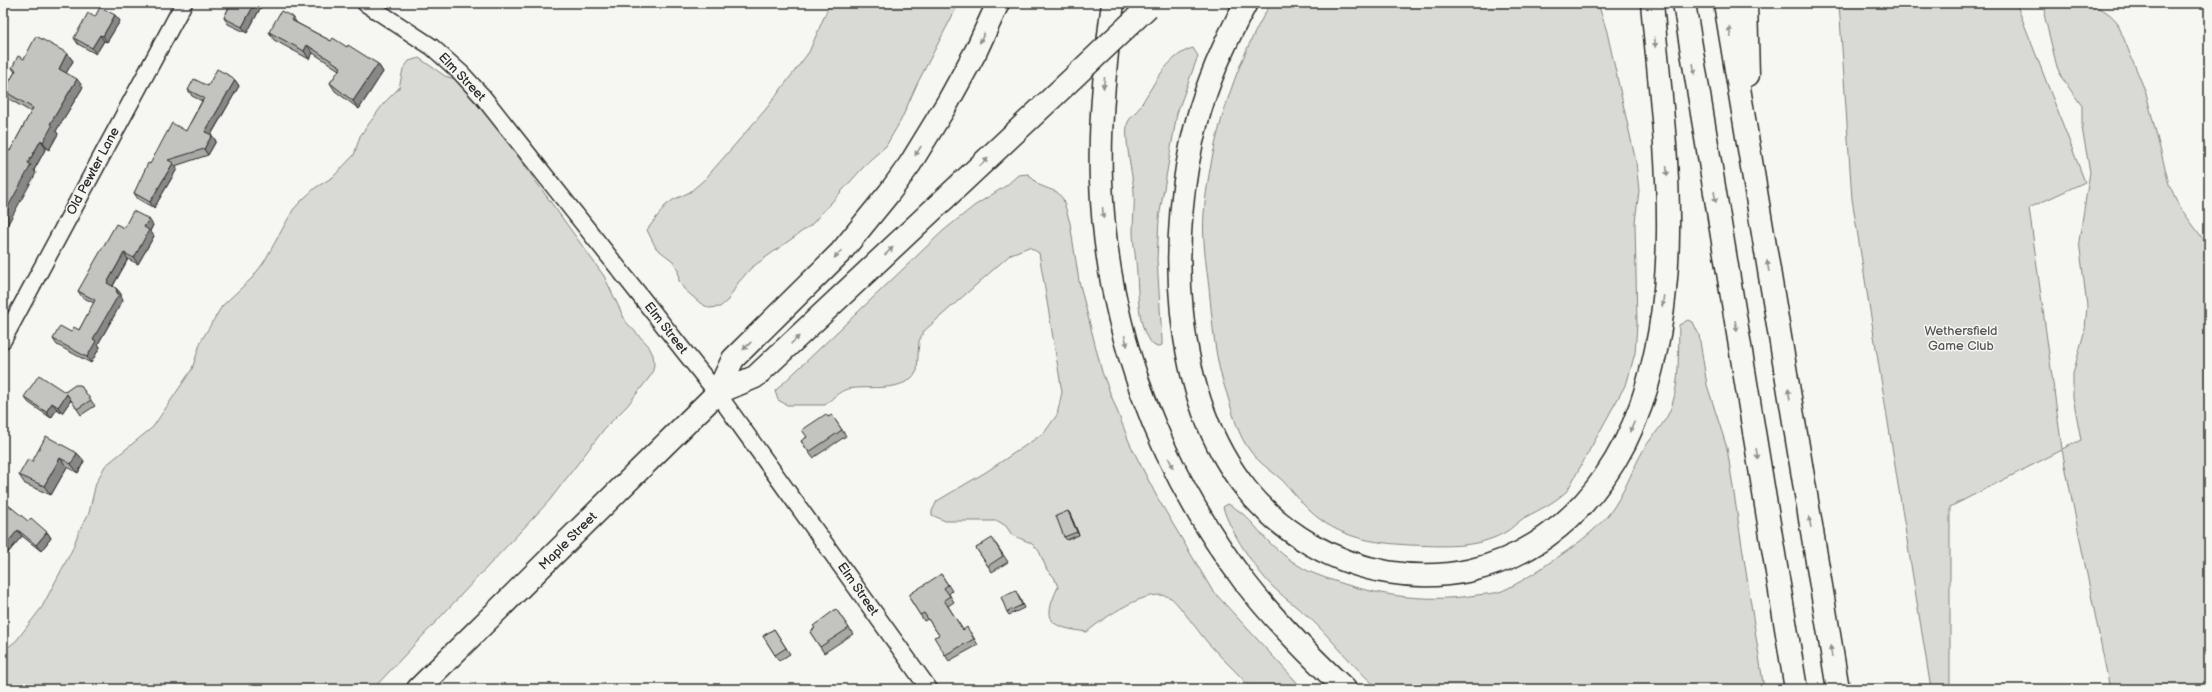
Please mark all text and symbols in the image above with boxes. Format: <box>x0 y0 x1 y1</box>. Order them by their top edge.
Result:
one-way arrow <box>1727 26 1733 38</box>
one-way arrow <box>979 33 985 44</box>
one-way arrow <box>1652 36 1659 48</box>
street label: Elm Street <box>435 49 489 105</box>
one-way arrow <box>1691 63 1697 75</box>
one-way arrow <box>1101 77 1107 89</box>
street label: Old Pewter Lane <box>63 124 123 218</box>
one-way arrow <box>914 146 922 157</box>
one-way arrow <box>979 157 989 167</box>
one-way arrow <box>1664 165 1671 177</box>
one-way arrow <box>1712 191 1718 204</box>
one-way arrow <box>1099 207 1106 219</box>
one-way arrow <box>884 246 894 256</box>
one-way arrow <box>834 249 843 259</box>
one-way arrow <box>1765 260 1771 272</box>
one-way arrow <box>1660 295 1666 307</box>
street label: Elm Street <box>641 299 691 357</box>
one-way arrow <box>1733 320 1739 332</box>
park label: Wethersfield Game Club <box>1924 323 1998 354</box>
one-way arrow <box>1123 335 1129 347</box>
one-way arrow <box>790 336 799 345</box>
one-way arrow <box>742 341 751 350</box>
one-way arrow <box>1786 388 1792 400</box>
one-way arrow <box>1629 421 1635 432</box>
one-way arrow <box>1754 448 1760 460</box>
one-way arrow <box>1168 457 1174 468</box>
street label: Maple Street <box>536 509 600 573</box>
one-way arrow <box>1807 516 1813 528</box>
street label: Elm Street <box>834 559 882 619</box>
one-way arrow <box>1828 644 1834 657</box>

